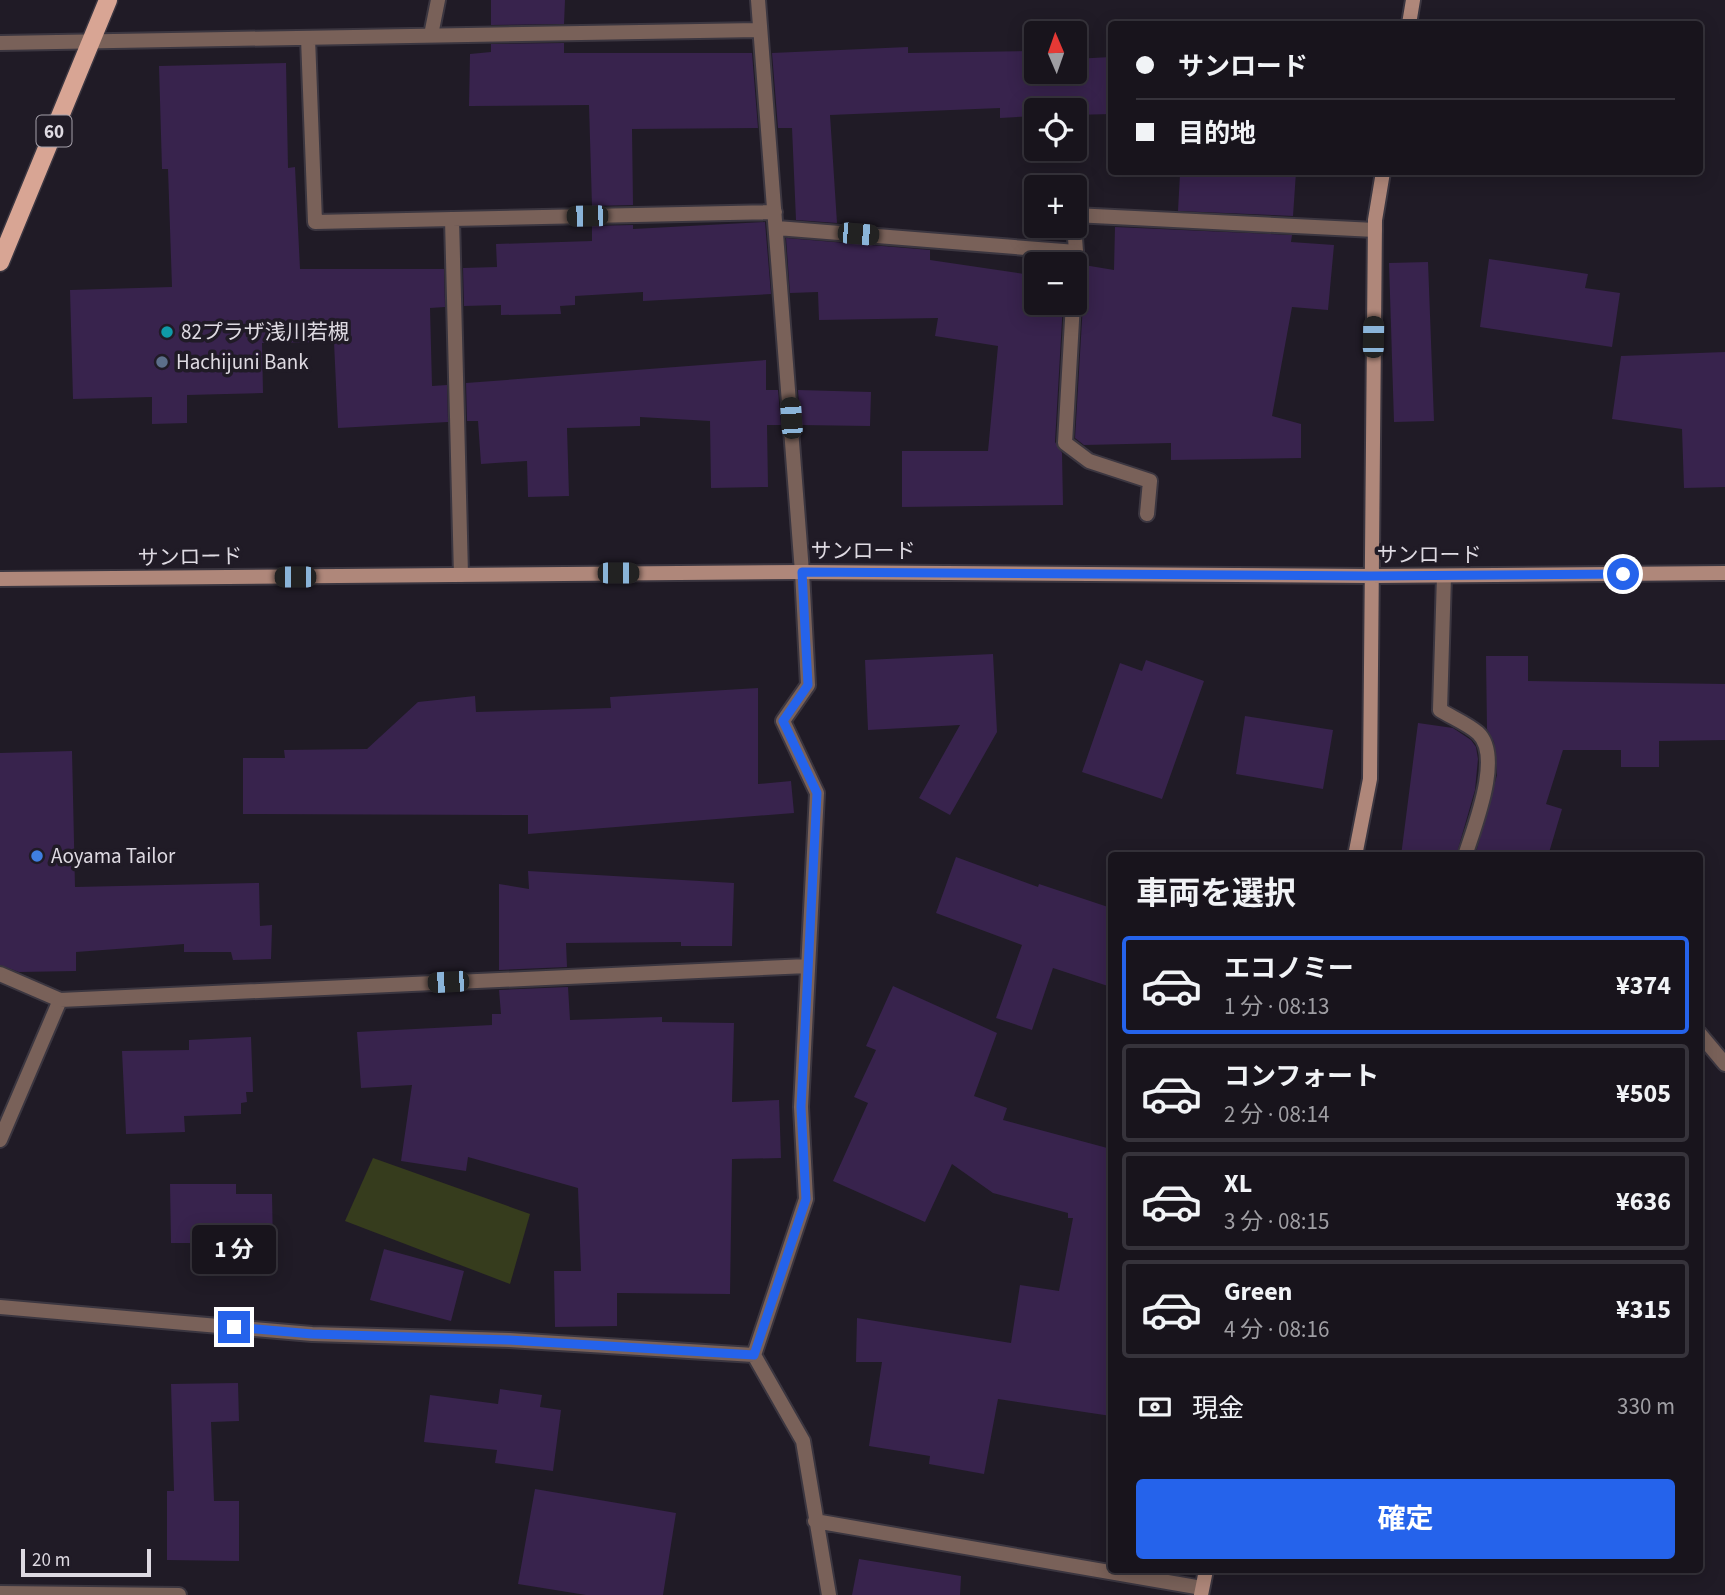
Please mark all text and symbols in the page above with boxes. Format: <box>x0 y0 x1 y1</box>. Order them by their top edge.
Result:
north arrow <box>1024 21 1087 84</box>
map controls <box>1024 21 1087 315</box>
text: サンロード <box>1178 48 1308 85</box>
button: locate <box>1024 98 1087 161</box>
text: 目的地 <box>1178 115 1256 152</box>
road number: 60 <box>36 116 72 146</box>
button: + <box>1024 175 1087 238</box>
car <box>566 205 609 227</box>
car <box>837 222 880 246</box>
button: − <box>1024 252 1087 315</box>
car <box>1363 316 1384 358</box>
place label: 82プラザ浅川若槻 <box>181 317 349 347</box>
marker: 82プラザ浅川若槻 <box>159 324 175 340</box>
place label: Hachijuni Bank <box>176 347 309 377</box>
marker: Hachijuni Bank <box>154 354 170 370</box>
car <box>780 396 803 440</box>
street label: サンロード <box>811 536 916 566</box>
street label: サンロード <box>1377 540 1482 570</box>
street label: サンロード <box>137 541 243 573</box>
route start <box>1607 558 1639 590</box>
car <box>598 563 640 584</box>
car <box>275 567 317 588</box>
place label: Aoyama Tailor <box>51 841 176 871</box>
marker: Aoyama Tailor <box>29 848 45 864</box>
text: 車両を選択 <box>1136 871 1296 917</box>
text: エコノミー <box>1224 950 1354 987</box>
icon: car <box>1140 954 1203 1017</box>
text: ¥374 <box>1616 967 1671 1004</box>
car <box>427 970 470 994</box>
text: 1 分 · 08:13 <box>1224 990 1329 1023</box>
text: コンフォート <box>1224 1058 1379 1095</box>
icon: car <box>1140 1062 1203 1125</box>
text: ¥505 <box>1616 1075 1671 1112</box>
text: 2 分 · 08:14 <box>1224 1098 1329 1131</box>
text: XL <box>1224 1165 1252 1202</box>
icon: car <box>1140 1170 1203 1233</box>
text: ¥636 <box>1616 1183 1671 1220</box>
text: 3 分 · 08:15 <box>1224 1205 1329 1238</box>
callout: 1 分 <box>192 1226 276 1274</box>
text: 1 分 <box>214 1233 254 1266</box>
text: Green <box>1224 1273 1292 1310</box>
icon: car <box>1140 1278 1203 1341</box>
text: ¥315 <box>1616 1291 1671 1328</box>
route end <box>218 1311 250 1343</box>
text: 4 分 · 08:16 <box>1224 1313 1329 1346</box>
icon: cash <box>1136 1388 1174 1426</box>
text: 現金 <box>1192 1390 1244 1427</box>
text: 330 m <box>1617 1390 1675 1423</box>
button: 確定 <box>1136 1479 1675 1559</box>
scale bar <box>21 1546 150 1578</box>
text: 20 m <box>32 1547 70 1574</box>

